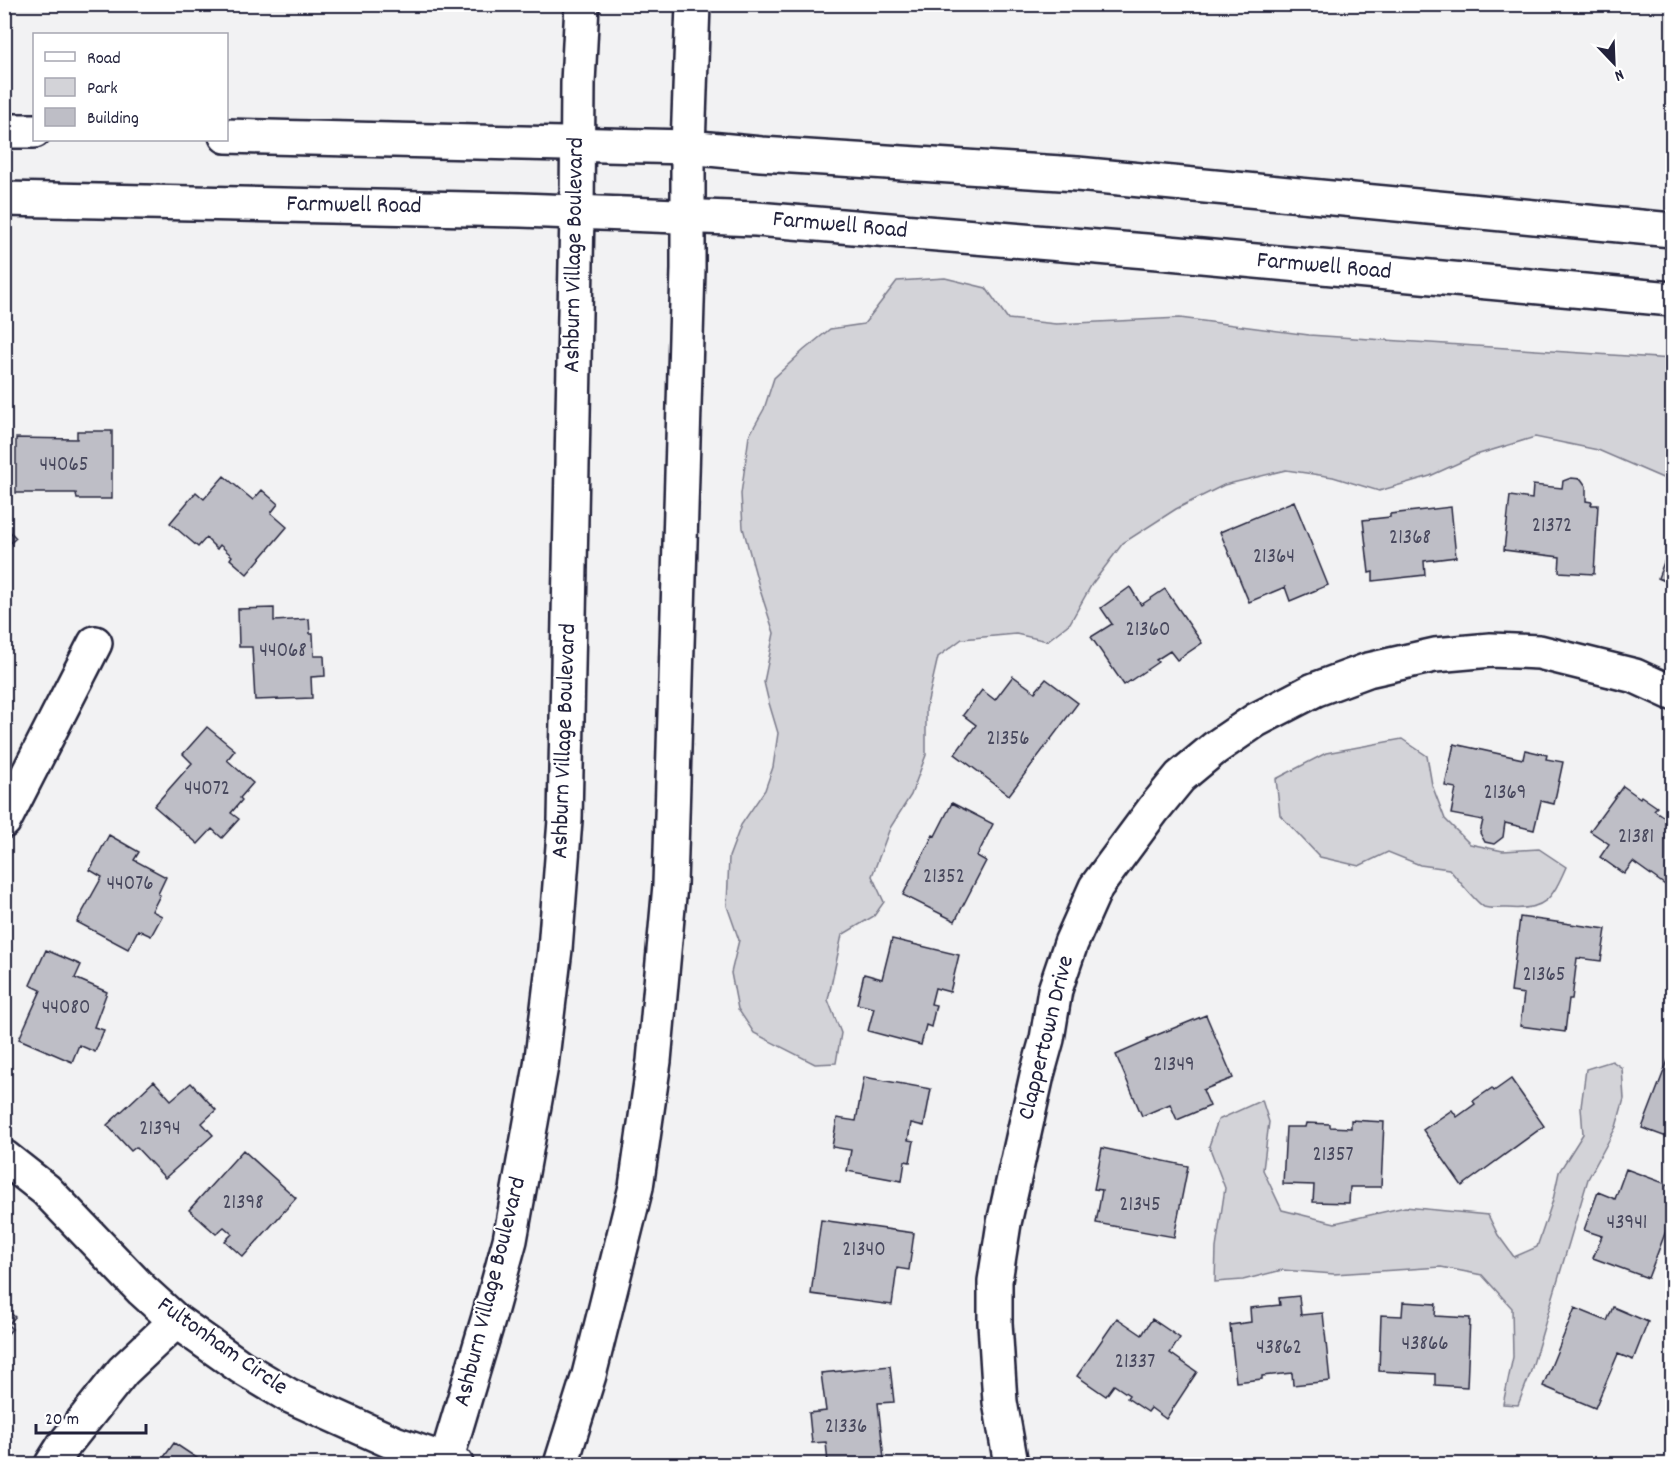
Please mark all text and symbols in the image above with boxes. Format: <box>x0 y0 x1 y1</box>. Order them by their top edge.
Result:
legend <box>33 33 228 141</box>
north arrow <box>1584 33 1644 93</box>
text: Road <box>87 47 121 72</box>
text: N <box>1611 62 1627 87</box>
text: Park <box>87 77 118 102</box>
text: Building <box>87 107 139 132</box>
street label: Ashburn Village Boulevard <box>556 137 594 373</box>
street label: Farmwell Road <box>286 188 422 224</box>
street label: Farmwell Road <box>771 203 909 249</box>
street label: Farmwell Road <box>1255 244 1393 290</box>
house number: 44065 <box>40 451 88 481</box>
house number: 21372 <box>1532 512 1572 542</box>
house number: 21368 <box>1389 524 1431 554</box>
house number: 21364 <box>1253 543 1295 573</box>
house number: 21360 <box>1126 616 1170 646</box>
street label: Ashburn Village Boulevard <box>544 623 586 859</box>
house number: 44068 <box>259 637 307 667</box>
house number: 21356 <box>986 725 1030 755</box>
house number: 44072 <box>184 775 230 805</box>
house number: 21369 <box>1483 779 1527 809</box>
house number: 21381 <box>1618 823 1654 853</box>
house number: 21352 <box>923 863 965 893</box>
house number: 44076 <box>106 870 154 900</box>
street label: Clappertown Drive <box>1010 952 1084 1124</box>
house number: 21365 <box>1522 961 1566 991</box>
house number: 44080 <box>42 994 90 1024</box>
house number: 21349 <box>1153 1051 1195 1081</box>
house number: 21394 <box>139 1115 181 1145</box>
house number: 21357 <box>1313 1141 1353 1171</box>
street label: Ashburn Village Boulevard <box>446 1174 536 1410</box>
house number: 21398 <box>222 1189 264 1219</box>
house number: 21345 <box>1119 1191 1161 1221</box>
house number: 43941 <box>1607 1209 1647 1239</box>
house number: 21340 <box>842 1236 886 1266</box>
street label: Fultonham Circle <box>150 1289 294 1405</box>
house number: 43866 <box>1401 1330 1449 1360</box>
house number: 43862 <box>1256 1334 1302 1364</box>
house number: 21337 <box>1115 1348 1155 1378</box>
scale bar <box>36 1397 146 1435</box>
text: 20 m <box>45 1408 79 1433</box>
house number: 21336 <box>825 1413 867 1443</box>

